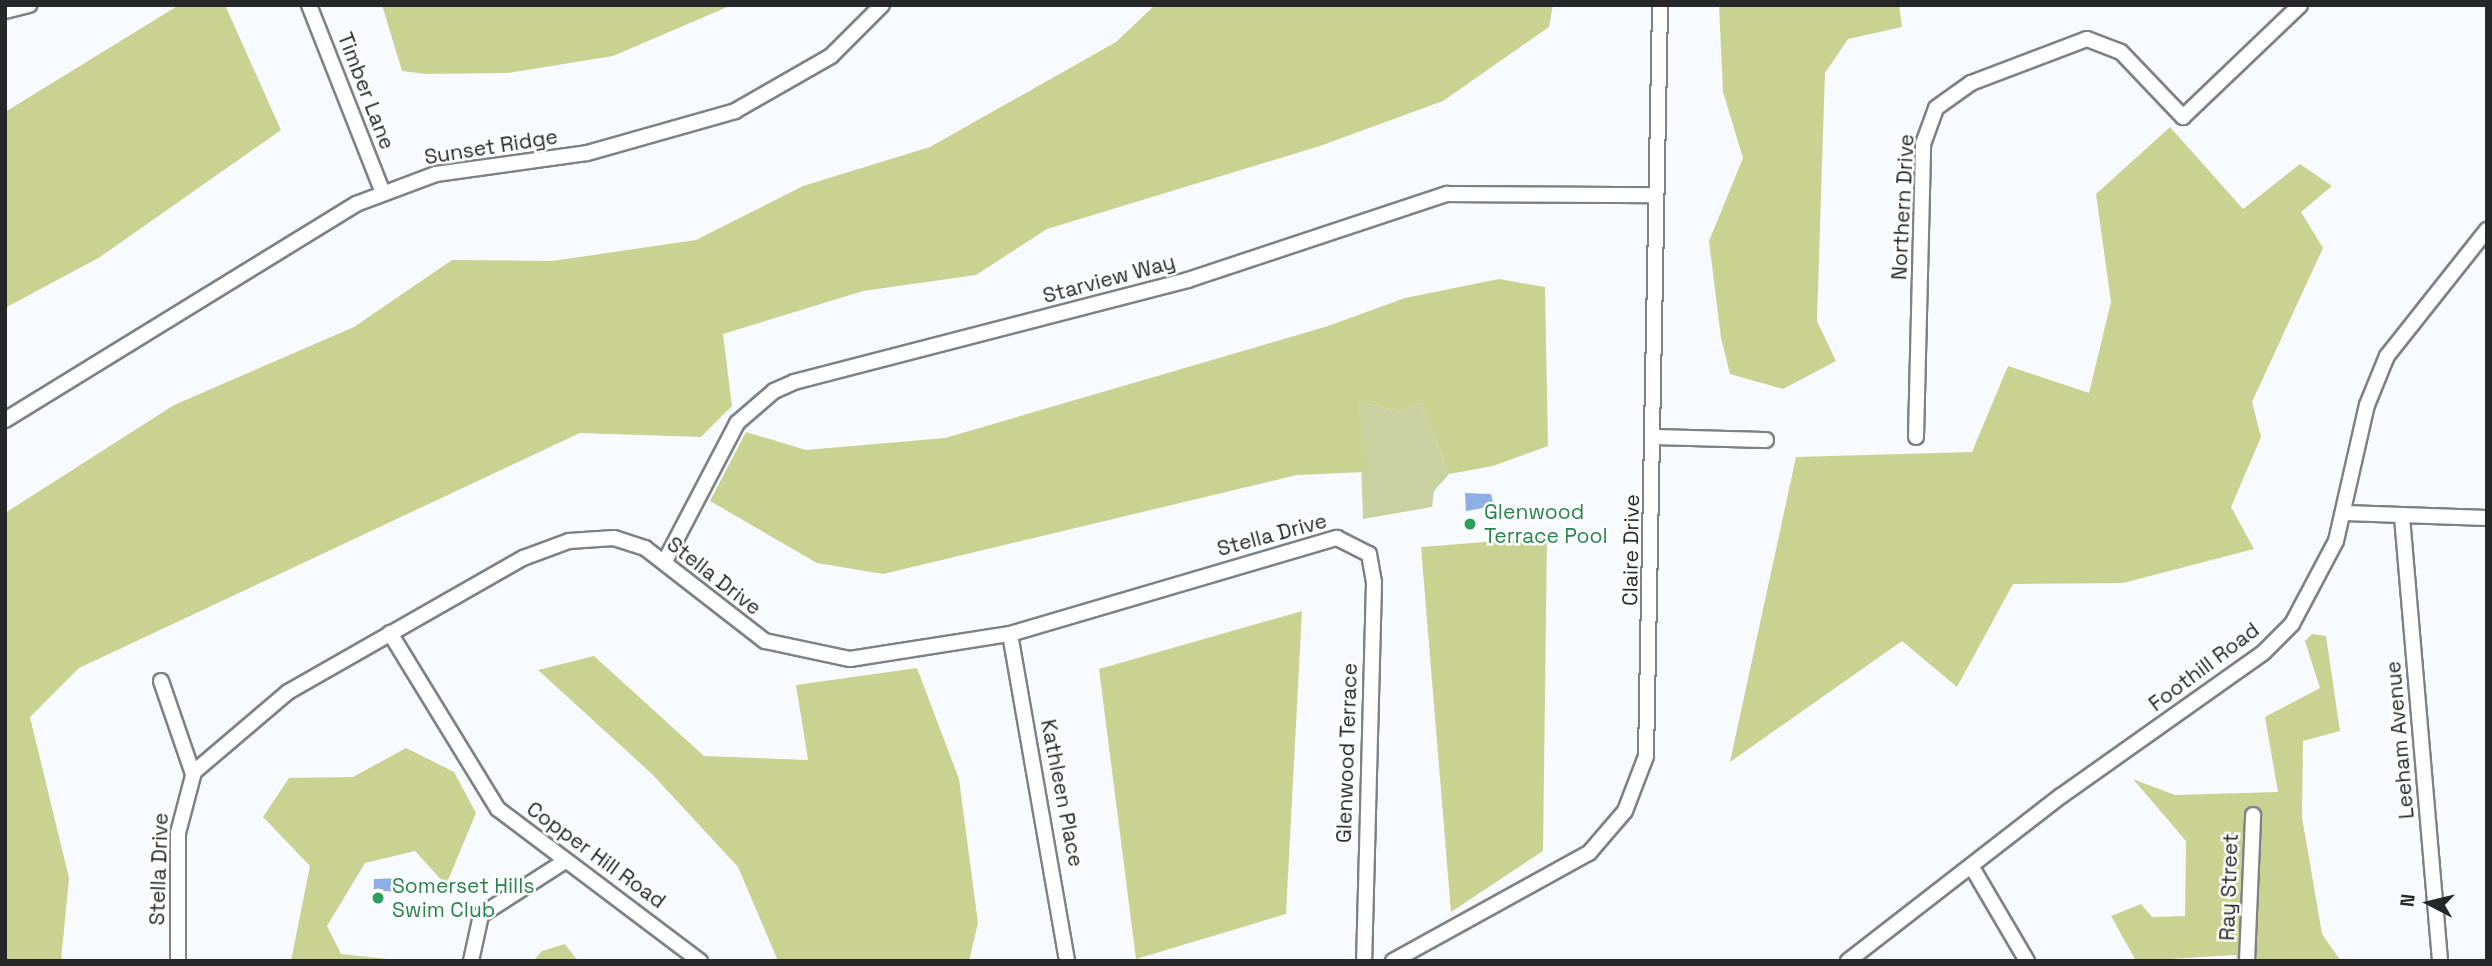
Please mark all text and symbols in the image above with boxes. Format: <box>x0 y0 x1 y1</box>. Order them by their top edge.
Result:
street label: Timber Lane <box>332 29 400 153</box>
street label: Sunset Ridge <box>423 124 559 170</box>
street label: Northern Drive <box>1887 133 1919 281</box>
street label: Starview Way <box>1040 249 1178 309</box>
street label: Claire Drive <box>1617 494 1645 606</box>
place label: Glenwood Terrace Pool <box>1484 499 1608 549</box>
street label: Stella Drive <box>1214 508 1330 562</box>
marker: Glenwood Terrace Pool <box>1462 516 1478 532</box>
street label: Stella Drive <box>662 531 766 621</box>
street label: Foothill Road <box>2144 617 2264 717</box>
street label: Leeham Avenue <box>2381 660 2419 820</box>
street label: Glenwood Terrace <box>1331 662 1363 844</box>
street label: Kathleen Place <box>1035 717 1089 869</box>
street label: Copper Hill Road <box>522 796 670 914</box>
street label: Stella Drive <box>144 812 174 926</box>
street label: Ray Street <box>2215 833 2243 941</box>
north arrow <box>2394 868 2464 938</box>
place label: Somerset Hills Swim Club <box>392 873 534 923</box>
marker: Somerset Hills Swim Club <box>370 890 386 906</box>
text: N <box>2394 893 2421 908</box>

